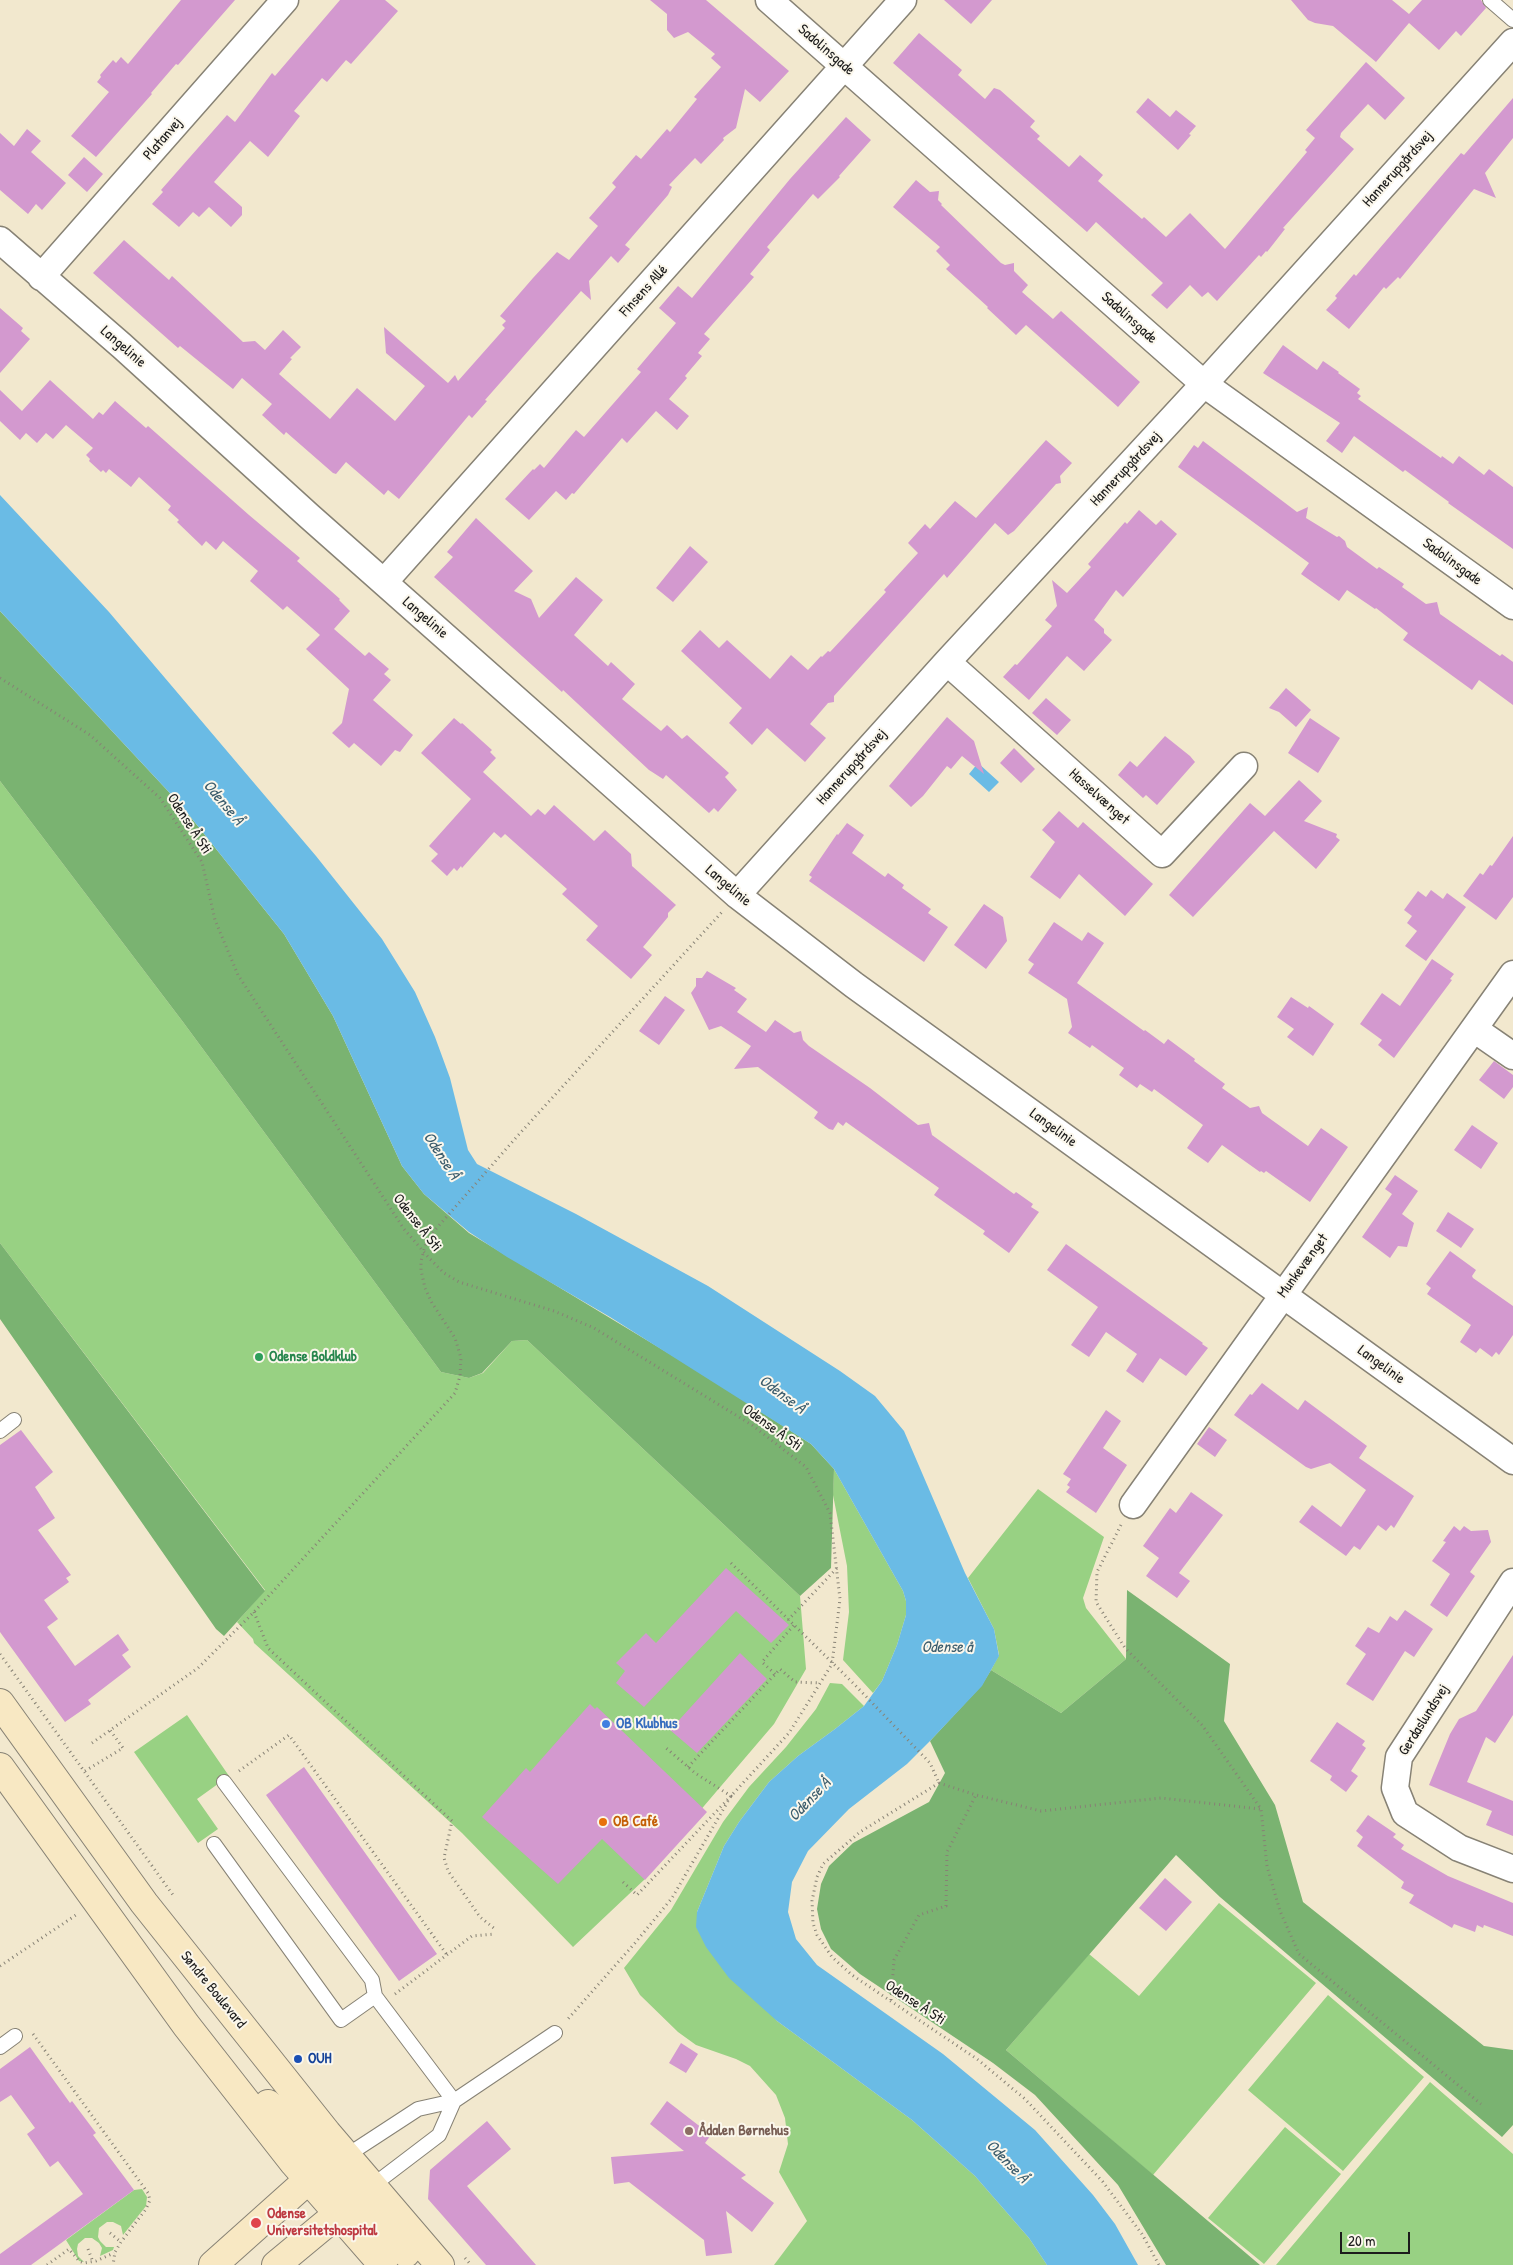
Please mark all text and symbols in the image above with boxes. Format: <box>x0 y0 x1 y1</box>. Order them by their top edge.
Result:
street label: Sadolinsgade <box>794 21 858 79</box>
street label: Platanvej <box>140 114 186 164</box>
street label: Hannerupgårdsvej <box>1359 127 1437 211</box>
street label: Finsens Allé <box>616 261 672 321</box>
street label: Sadolinsgade <box>1097 288 1161 348</box>
street label: Langelinie <box>97 322 149 372</box>
street label: Hannerupgårdsvej <box>1087 428 1165 510</box>
street label: Sadolinsgade <box>1419 534 1485 590</box>
street label: Langelinie <box>399 593 451 643</box>
street label: Hannerupgårdsvej <box>813 725 891 809</box>
street label: Hasselvænget <box>1065 765 1133 829</box>
water label: Odense Å <box>199 777 247 829</box>
street label: Odense Å Sti <box>163 790 215 858</box>
street label: Langelinie <box>701 862 755 910</box>
street label: Langelinie <box>1026 1105 1080 1151</box>
water label: Odense Å <box>419 1129 463 1183</box>
street label: Odense Å Sti <box>389 1191 445 1255</box>
street label: Munkevænget <box>1274 1230 1332 1302</box>
street label: Langelinie <box>1354 1342 1408 1388</box>
place label: Odense Boldklub <box>269 1348 357 1366</box>
marker: Odense Boldklub <box>253 1351 265 1363</box>
water label: Odense Å <box>755 1371 809 1419</box>
street label: Odense Å Sti <box>739 1401 805 1455</box>
water label: Odense å <box>921 1638 973 1658</box>
street label: Gerdaslundsvej <box>1395 1681 1453 1759</box>
place label: OB Klubhus <box>616 1715 677 1733</box>
marker: OB Klubhus <box>600 1718 612 1730</box>
water label: Odense Å <box>785 1774 835 1826</box>
place label: OB Café <box>613 1813 658 1831</box>
marker: OB Café <box>597 1816 609 1828</box>
street label: Søndre Boulevard <box>176 1948 250 2032</box>
street label: Odense Å Sti <box>881 1977 949 2029</box>
place label: OUH <box>308 2050 332 2068</box>
marker: OUH <box>292 2053 304 2065</box>
place label: Ådalen Børnehus <box>699 2122 789 2140</box>
marker: Ådalen Børnehus <box>683 2125 695 2137</box>
water label: Odense Å <box>982 2136 1032 2188</box>
place label: Odense Universitetshospital <box>267 2205 377 2240</box>
marker: Odense Universitetshospital <box>249 2216 263 2230</box>
scale bar <box>1343 2222 1413 2254</box>
text: 20 m <box>1348 2230 1375 2251</box>

